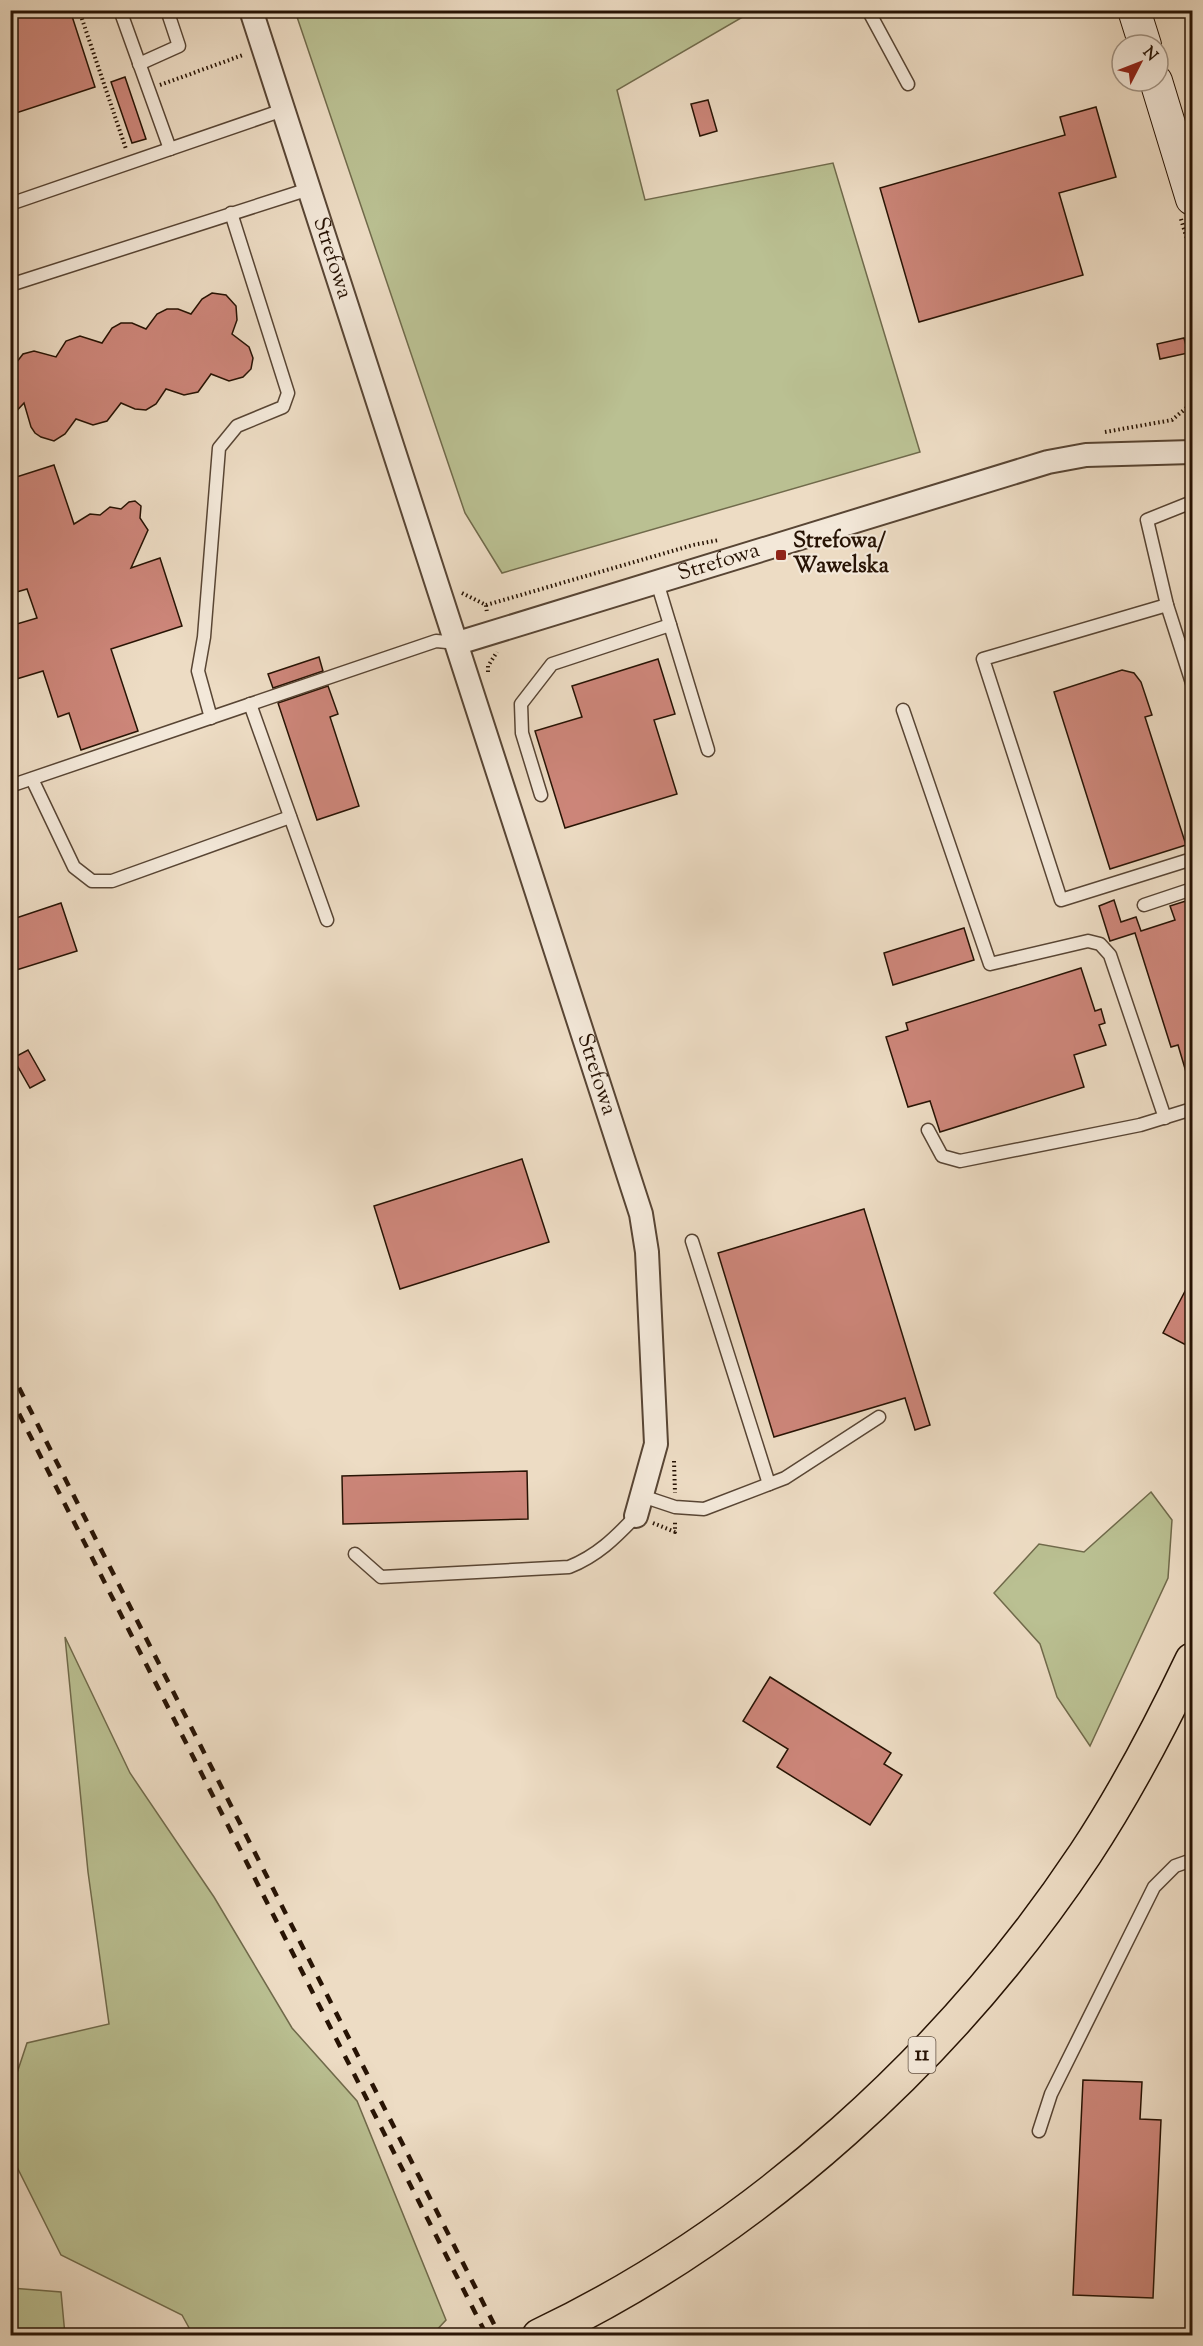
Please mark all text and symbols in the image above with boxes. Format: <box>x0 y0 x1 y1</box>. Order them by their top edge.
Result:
north arrow <box>1110 33 1170 93</box>
text: N <box>1136 42 1162 67</box>
street label: Strefowa <box>303 213 360 303</box>
place label: Strefowa/ Wawelska <box>793 526 890 583</box>
street label: Strefowa <box>674 535 764 591</box>
marker: Strefowa/ Wawelska <box>774 548 788 562</box>
street label: Strefowa <box>568 1029 624 1120</box>
road number: 11 <box>908 2037 936 2073</box>

